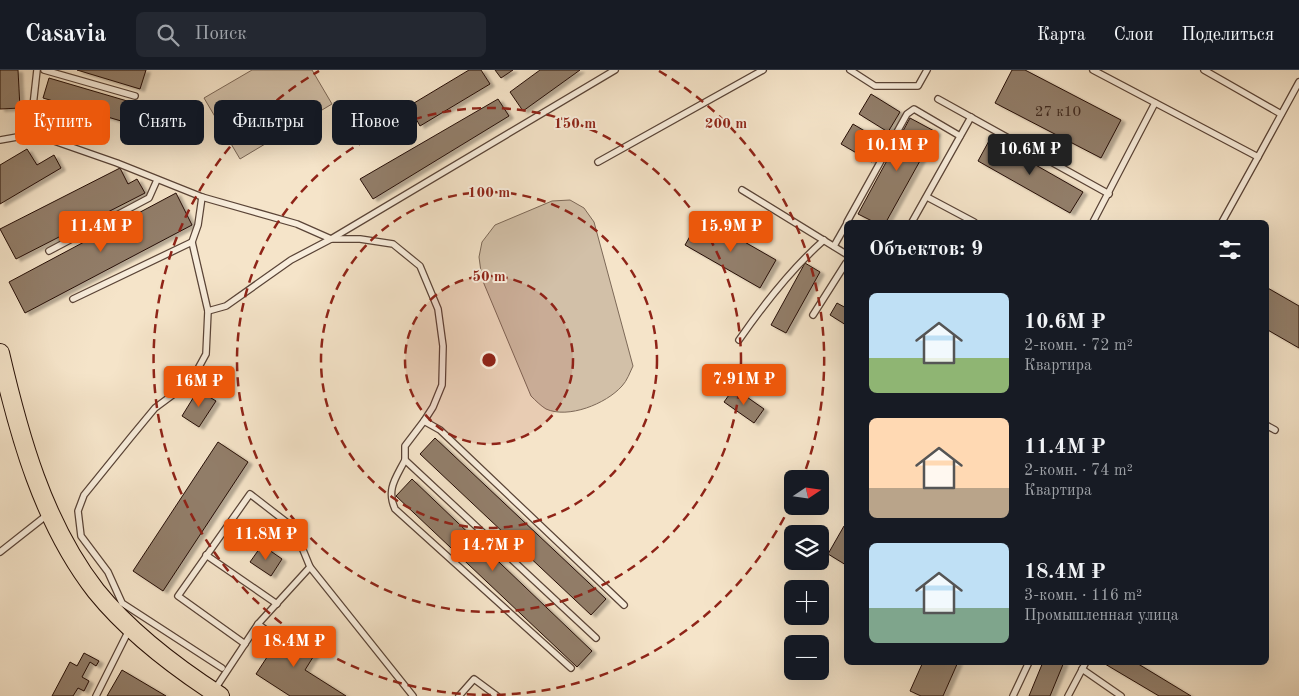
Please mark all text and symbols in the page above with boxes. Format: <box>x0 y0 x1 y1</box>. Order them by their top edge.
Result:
search box <box>136 12 486 57</box>
icon: search <box>154 21 182 49</box>
text: Casavia <box>25 23 106 47</box>
text: Поиск <box>194 25 247 44</box>
text: Карта <box>1037 26 1086 44</box>
text: Слои <box>1114 26 1153 44</box>
text: Поделиться <box>1181 26 1274 44</box>
chip: Купить <box>15 100 110 145</box>
chip: Снять <box>120 100 204 145</box>
chip: Фильтры <box>214 100 322 145</box>
chip: Новое <box>332 100 417 145</box>
house number: 27 к10 <box>1035 105 1081 120</box>
text: 150 m <box>554 117 596 132</box>
text: 200 m <box>705 117 747 132</box>
pin: 10.1M ₽ <box>851 129 943 172</box>
pin: 10.6M ₽ <box>984 134 1076 176</box>
text: 10.1M ₽ <box>866 138 928 154</box>
text: 10.6M ₽ <box>999 142 1061 158</box>
text: 100 m <box>468 186 510 201</box>
pin: 11.4M ₽ <box>55 210 147 253</box>
pin: 15.9M ₽ <box>685 210 777 253</box>
text: 11.4M ₽ <box>70 219 132 235</box>
text: 15.9M ₽ <box>700 219 762 235</box>
icon: filters <box>1216 236 1244 264</box>
text: Объектов: 9 <box>869 239 983 260</box>
text: 50 m <box>472 270 506 285</box>
text: 10.6M ₽ <box>1024 312 1106 333</box>
icon: home <box>909 313 969 373</box>
text: 2-комн. · 72 m² <box>1024 338 1133 354</box>
centre of rings <box>480 351 498 369</box>
text: Квартира <box>1024 358 1092 374</box>
pin: 7.91M ₽ <box>698 364 790 406</box>
pin: 16M ₽ <box>164 366 234 408</box>
text: 7.91M ₽ <box>713 372 775 388</box>
text: 16M ₽ <box>175 374 223 390</box>
text: 11.4M ₽ <box>1024 437 1106 458</box>
icon: home <box>909 438 969 498</box>
text: 2-комн. · 74 m² <box>1024 463 1133 479</box>
north arrow <box>784 470 829 515</box>
map controls <box>784 470 829 680</box>
text: Квартира <box>1024 483 1092 499</box>
pin: 11.8M ₽ <box>220 518 312 561</box>
button: layers <box>784 525 829 570</box>
text: 11.8M ₽ <box>235 527 297 543</box>
pin: 14.7M ₽ <box>447 530 539 572</box>
text: 14.7M ₽ <box>462 538 524 554</box>
text: 18.4M ₽ <box>1024 562 1106 583</box>
icon: home <box>909 563 969 623</box>
button: + <box>784 580 829 625</box>
text: 3-комн. · 116 m² <box>1024 588 1142 604</box>
text: Промышленная улица <box>1024 608 1179 624</box>
pin: 18.4M ₽ <box>248 626 340 668</box>
text: 18.4M ₽ <box>263 634 325 650</box>
button: − <box>784 635 829 680</box>

